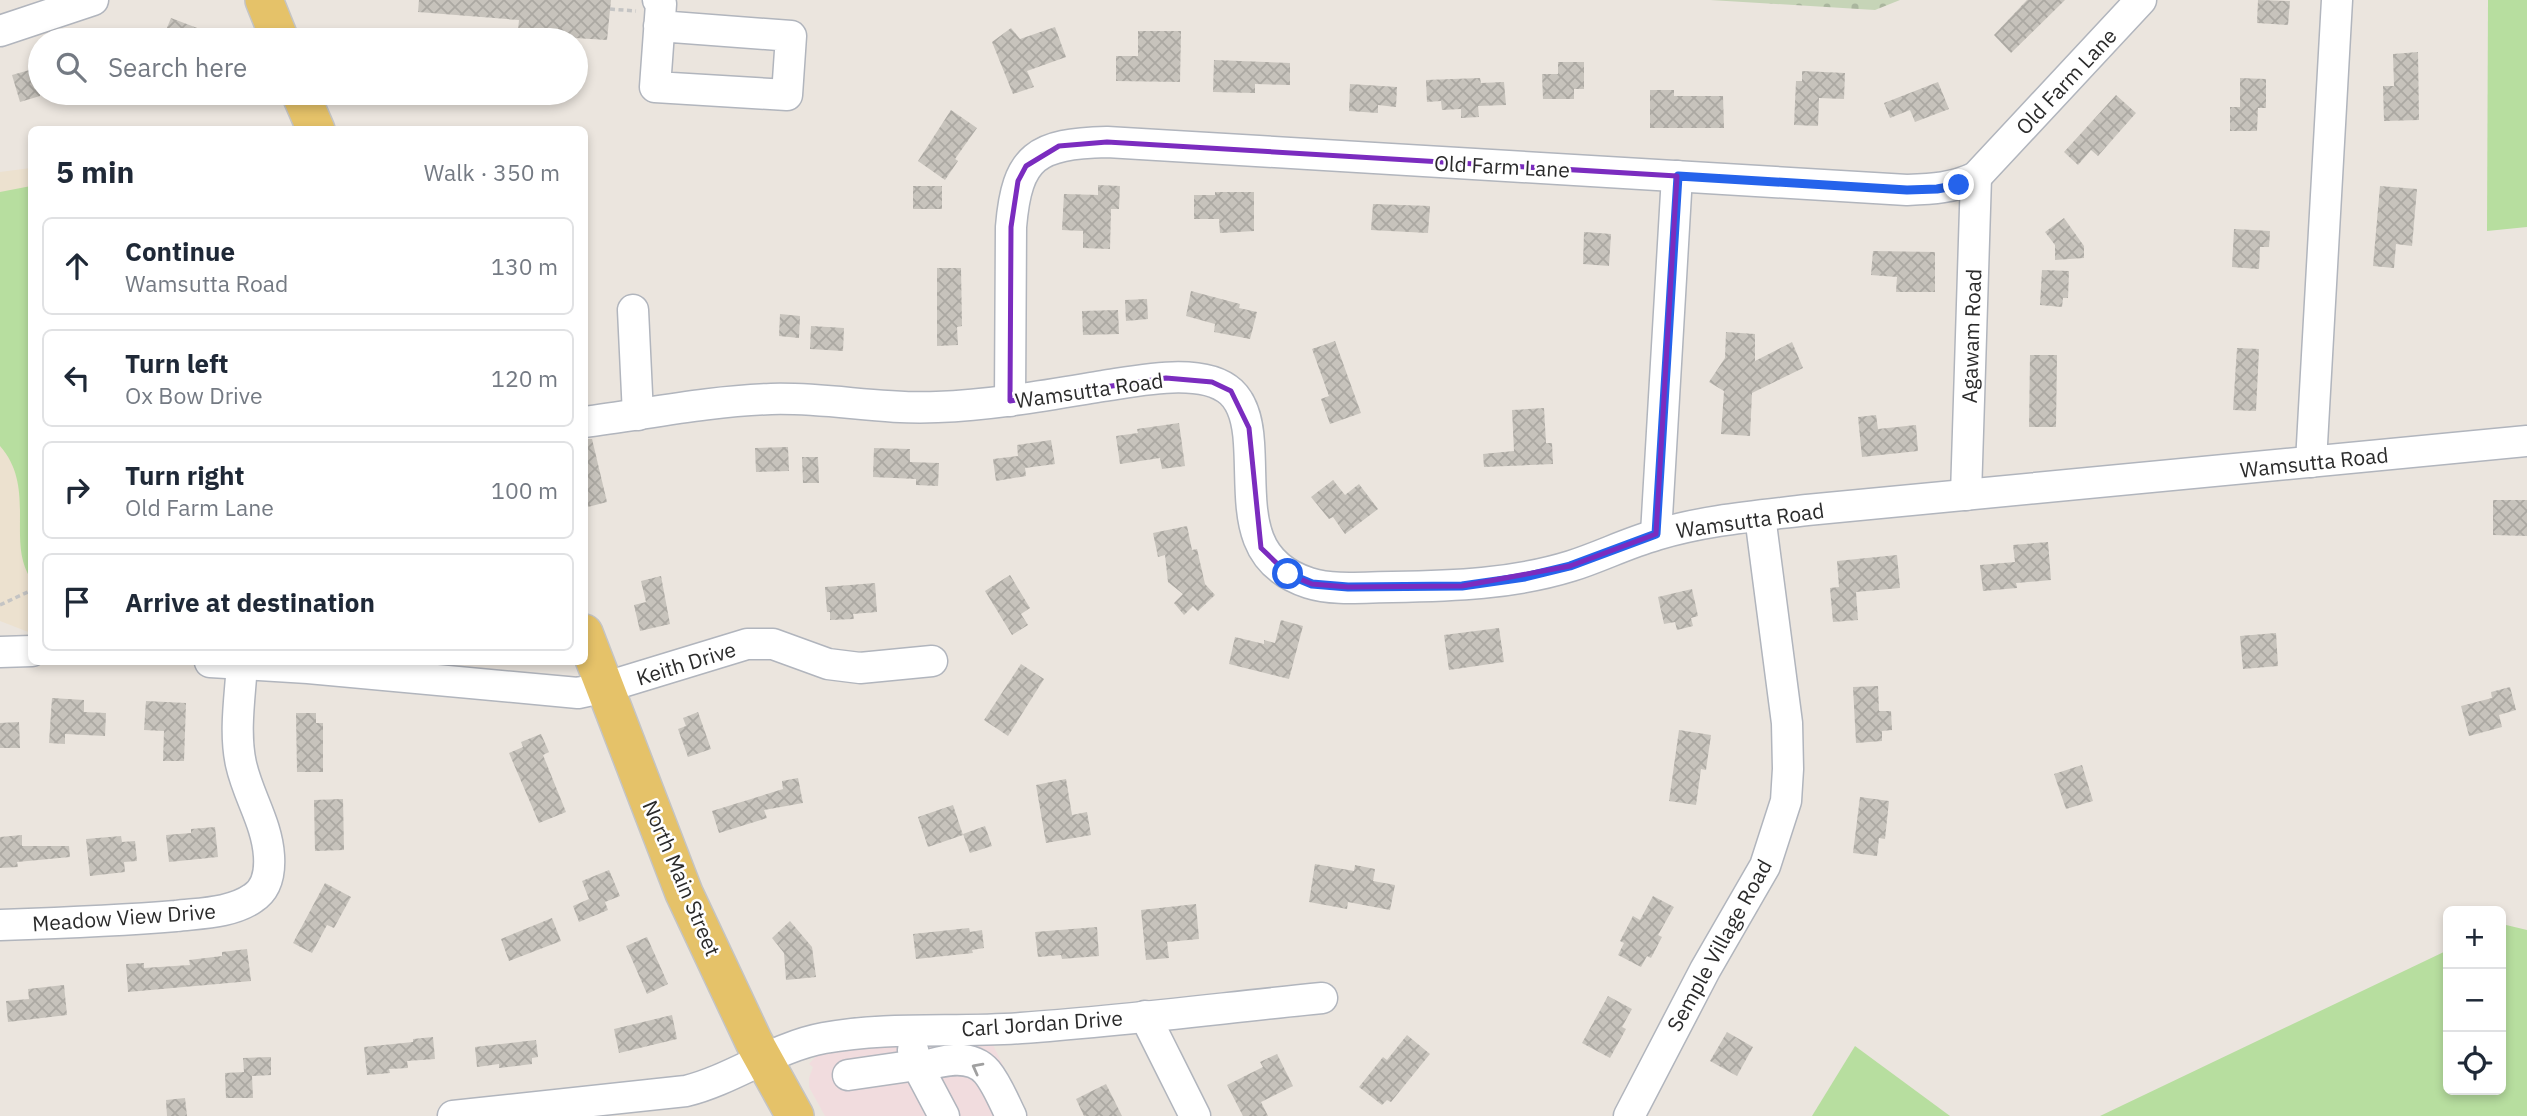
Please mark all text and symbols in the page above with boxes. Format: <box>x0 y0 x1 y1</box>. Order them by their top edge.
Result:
street label: Old Farm Lane <box>2009 22 2123 140</box>
search box <box>28 28 588 105</box>
icon: search <box>52 48 90 86</box>
text: Search here <box>108 50 247 84</box>
street label: Old Farm Lane <box>1433 148 1571 184</box>
text: 5 min <box>56 152 134 191</box>
text: Walk · 350 m <box>424 157 560 187</box>
route end <box>1943 169 1974 200</box>
text: Continue <box>125 234 235 268</box>
icon: ahead <box>58 247 96 285</box>
text: 130 m <box>491 251 558 281</box>
text: Wamsutta Road <box>125 268 288 298</box>
street label: Agawam Road <box>1955 268 1987 404</box>
text: Turn left <box>125 346 228 380</box>
icon: left <box>58 359 96 397</box>
text: 120 m <box>491 363 558 393</box>
street label: Wamsutta Road <box>1013 366 1165 414</box>
text: Ox Bow Drive <box>125 380 263 410</box>
street label: Wamsutta Road <box>2238 440 2390 484</box>
text: Turn right <box>125 458 244 492</box>
icon: right <box>58 471 96 509</box>
text: 100 m <box>491 475 558 505</box>
text: Old Farm Lane <box>125 492 274 522</box>
street label: Wamsutta Road <box>1674 496 1826 544</box>
route start <box>1272 558 1303 589</box>
icon: arrive <box>58 583 96 621</box>
text: Arrive at destination <box>125 585 375 619</box>
street label: Keith Drive <box>633 635 739 691</box>
street label: North Main Street <box>637 796 727 960</box>
street label: Semple Village Road <box>1660 854 1778 1036</box>
street label: Meadow View Drive <box>31 897 217 937</box>
map controls <box>2443 906 2506 1095</box>
button: + <box>2443 906 2506 969</box>
button: − <box>2443 969 2506 1032</box>
street label: Carl Jordan Drive <box>960 1003 1124 1043</box>
button: locate <box>2443 1032 2506 1095</box>
one-way arrow <box>971 1062 984 1076</box>

